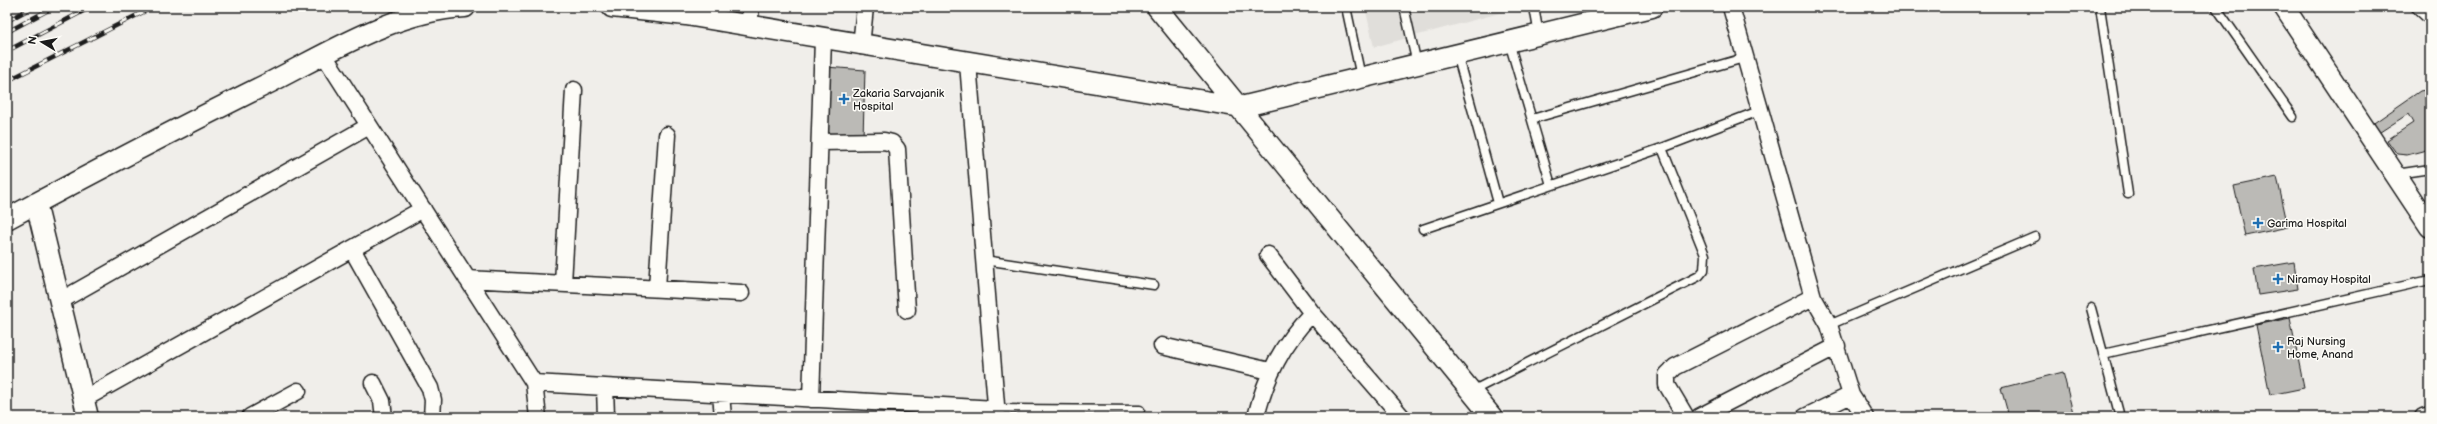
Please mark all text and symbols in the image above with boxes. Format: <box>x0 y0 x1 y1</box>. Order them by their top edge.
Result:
north arrow <box>22 22 62 62</box>
text: N <box>26 35 40 46</box>
place label: Zakaria Sarvajanik Hospital <box>852 87 945 113</box>
marker: Zakaria Sarvajanik Hospital <box>838 93 850 105</box>
marker: Garima Hospital <box>2252 217 2264 229</box>
place label: Garima Hospital <box>2267 217 2347 230</box>
marker: Niramay Hospital <box>2272 273 2284 285</box>
place label: Niramay Hospital <box>2287 273 2371 286</box>
place label: Raj Nursing Home, Anand <box>2287 335 2353 361</box>
marker: Raj Nursing Home, Anand <box>2272 341 2284 353</box>

